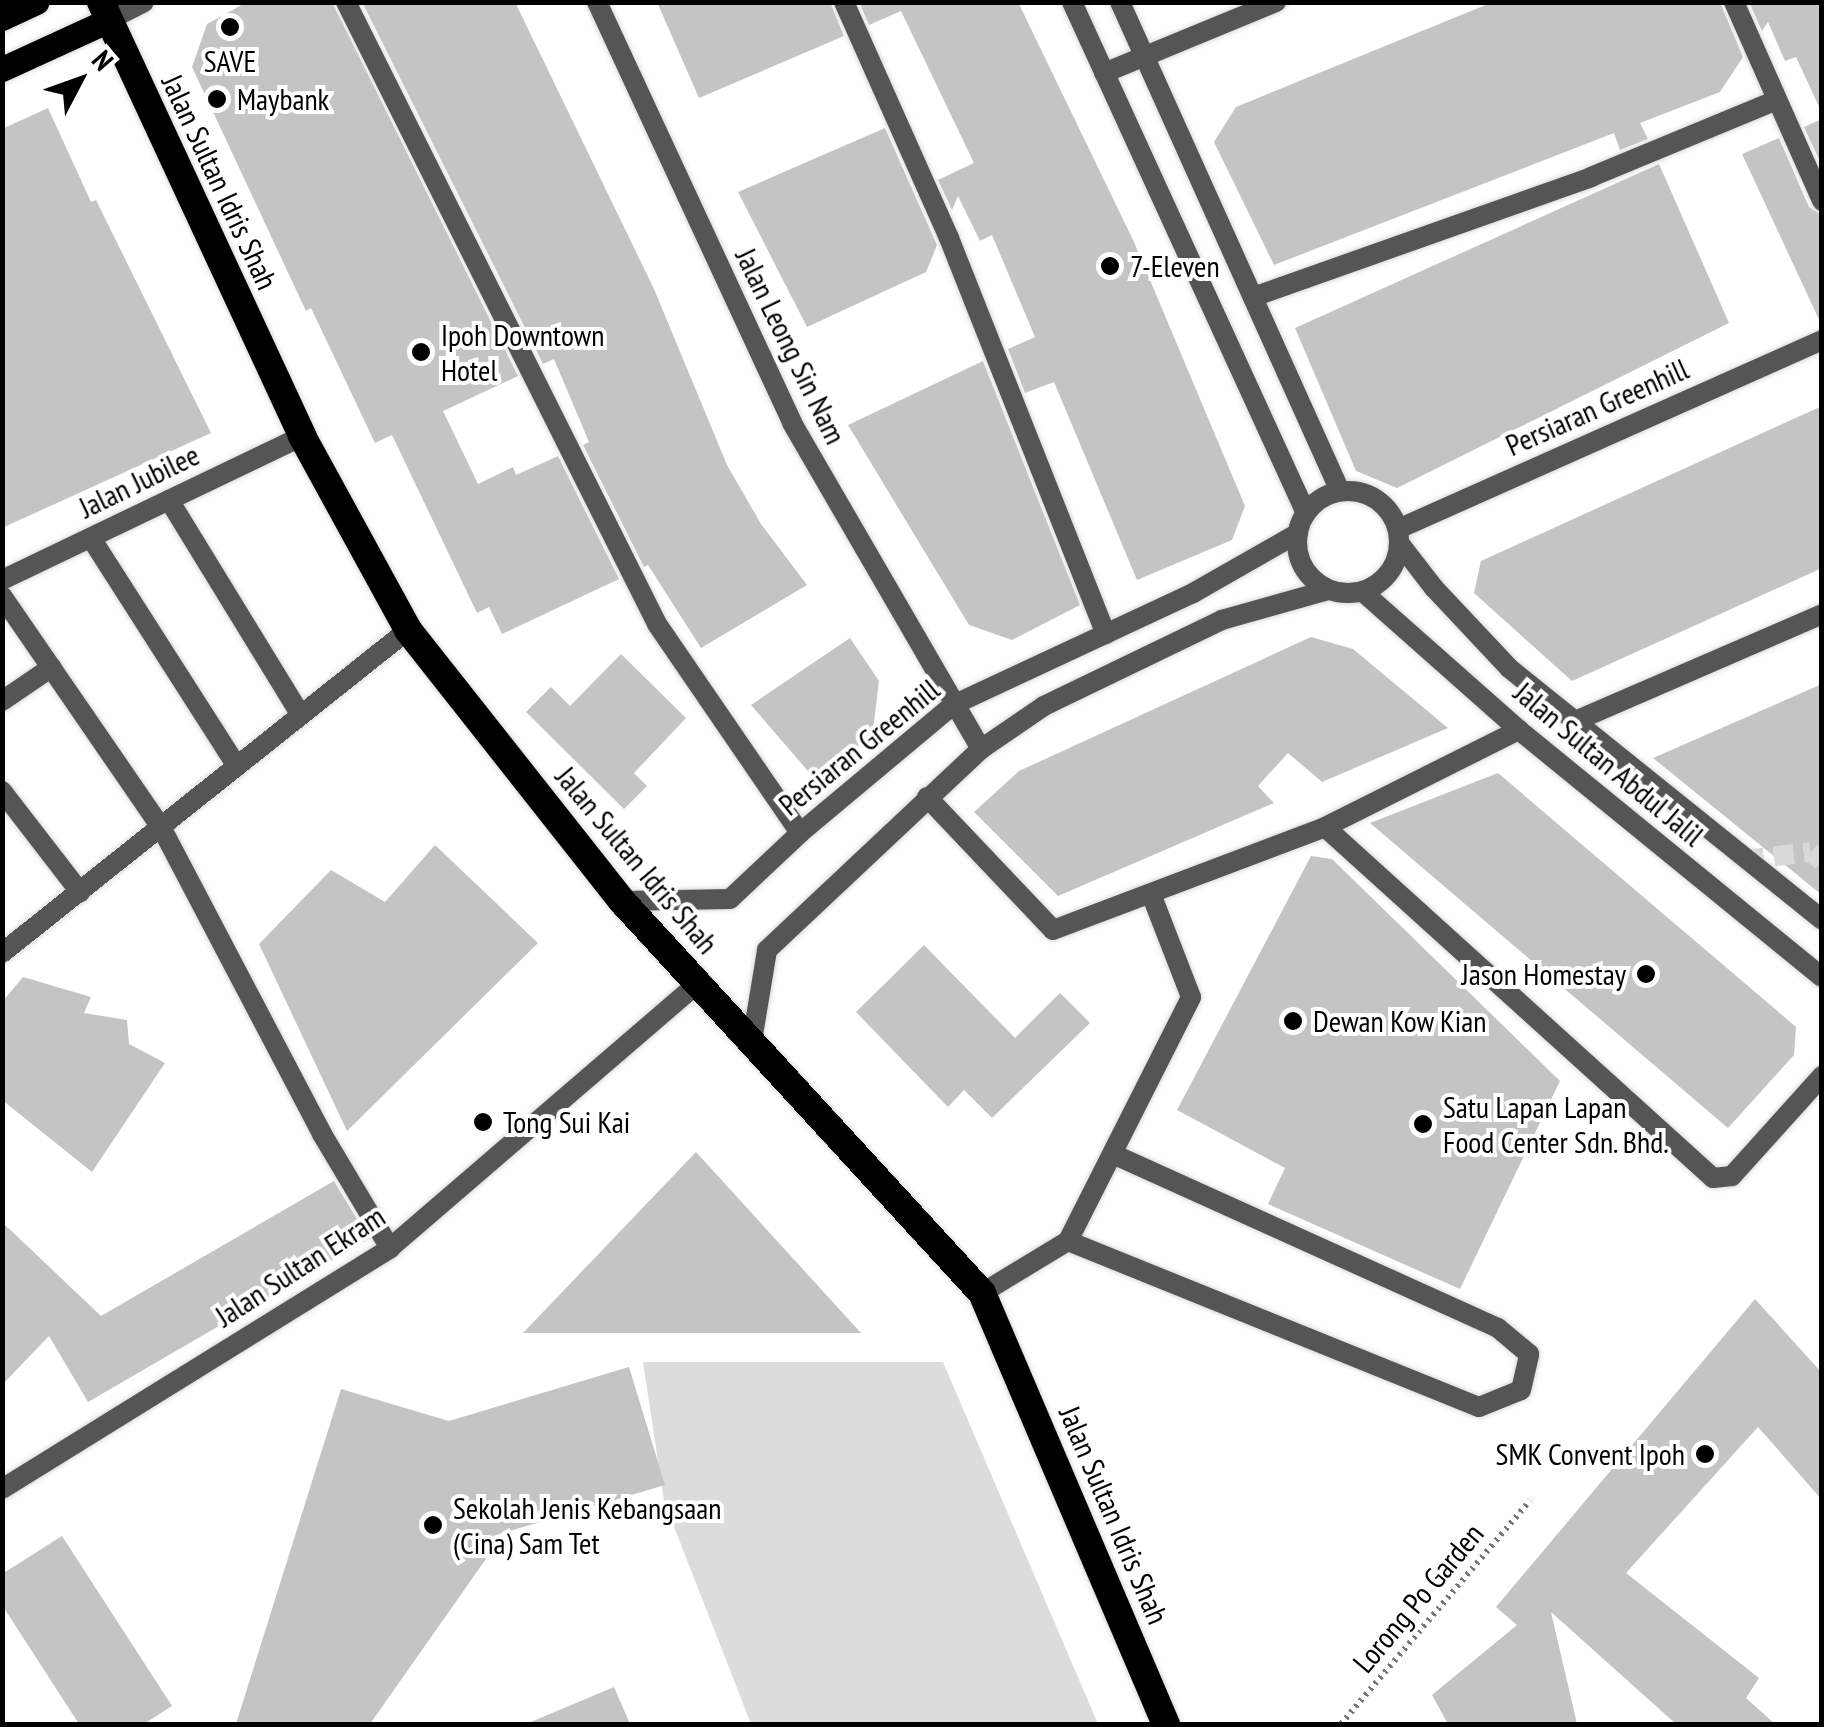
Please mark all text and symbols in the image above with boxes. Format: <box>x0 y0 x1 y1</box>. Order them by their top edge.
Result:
marker: SAVE <box>219 16 241 38</box>
north arrow <box>30 30 130 130</box>
text: N <box>84 42 122 78</box>
place label: SAVE <box>204 43 256 79</box>
street label: Jalan Sultan Idris Shah <box>154 69 286 295</box>
place label: Maybank <box>237 81 329 117</box>
marker: Maybank <box>206 88 228 110</box>
street label: Jalan Leong Sin Nam <box>728 242 854 450</box>
place label: 7-Eleven <box>1130 248 1220 284</box>
marker: 7-Eleven <box>1099 255 1121 277</box>
place label: Ipoh Downtown Hotel <box>441 317 604 388</box>
marker: Ipoh Downtown Hotel <box>410 341 432 363</box>
street label: Persiaran Greenhill <box>1500 351 1694 463</box>
street label: Jalan Jubilee <box>73 437 205 525</box>
street label: Persiaran Greenhill <box>771 671 947 823</box>
street label: Jalan Sultan Abdul Jalil <box>1507 674 1711 854</box>
street label: Jalan Sultan Idris Shah <box>548 759 726 961</box>
place label: Jason Homestay <box>1462 956 1626 992</box>
marker: Jason Homestay <box>1635 963 1657 985</box>
place label: Dewan Kow Kian <box>1313 1003 1487 1039</box>
marker: Dewan Kow Kian <box>1282 1010 1304 1032</box>
place label: Satu Lapan Lapan Food Center Sdn. Bhd. <box>1443 1089 1670 1160</box>
place label: Tong Sui Kai <box>503 1104 630 1140</box>
marker: Tong Sui Kai <box>472 1111 494 1133</box>
marker: Satu Lapan Lapan Food Center Sdn. Bhd. <box>1412 1113 1434 1135</box>
street label: Jalan Sultan Ekram <box>209 1198 391 1334</box>
street label: Jalan Sultan Idris Shah <box>1052 1401 1176 1629</box>
place label: SMK Convent Ipoh <box>1495 1436 1685 1472</box>
marker: SMK Convent Ipoh <box>1694 1443 1716 1465</box>
place label: Sekolah Jenis Kebangsaan (Cina) Sam Tet <box>453 1490 721 1560</box>
marker: Sekolah Jenis Kebangsaan (Cina) Sam Tet <box>422 1514 444 1536</box>
street label: Lorong Po Garden <box>1345 1516 1491 1680</box>

